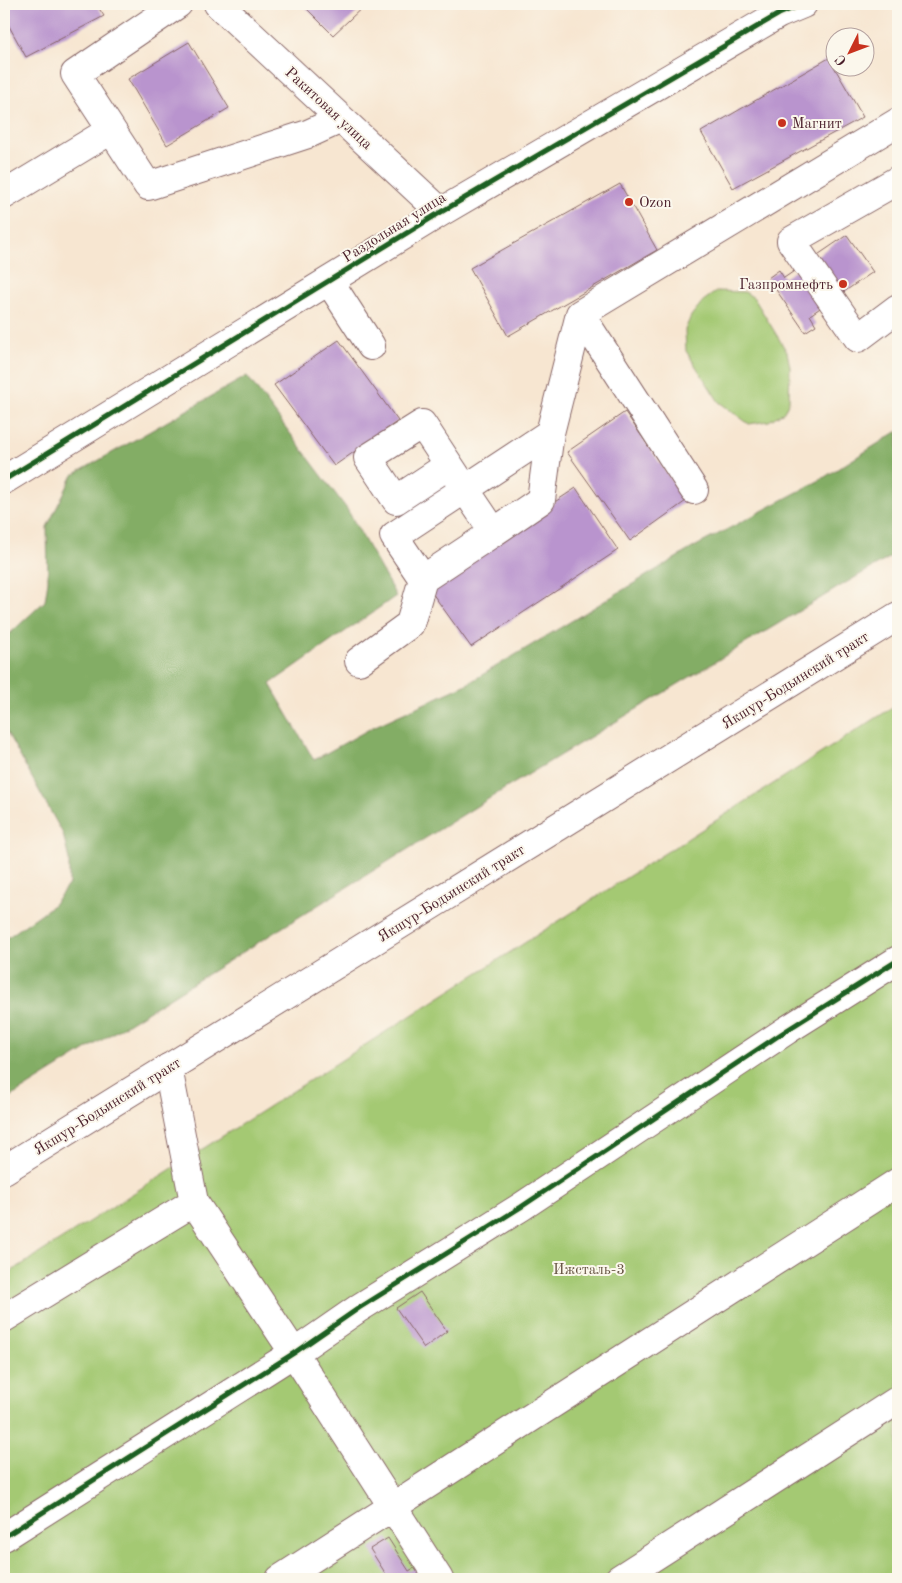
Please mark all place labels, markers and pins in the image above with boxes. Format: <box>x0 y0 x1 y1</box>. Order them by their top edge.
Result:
marker: Магнит <box>776 117 788 129</box>
place label: Магнит <box>792 117 842 132</box>
marker: Ozon <box>623 196 635 208</box>
place label: Ozon <box>639 196 672 211</box>
place label: Газпромнефть <box>739 278 833 293</box>
marker: Газпромнефть <box>837 278 849 290</box>

